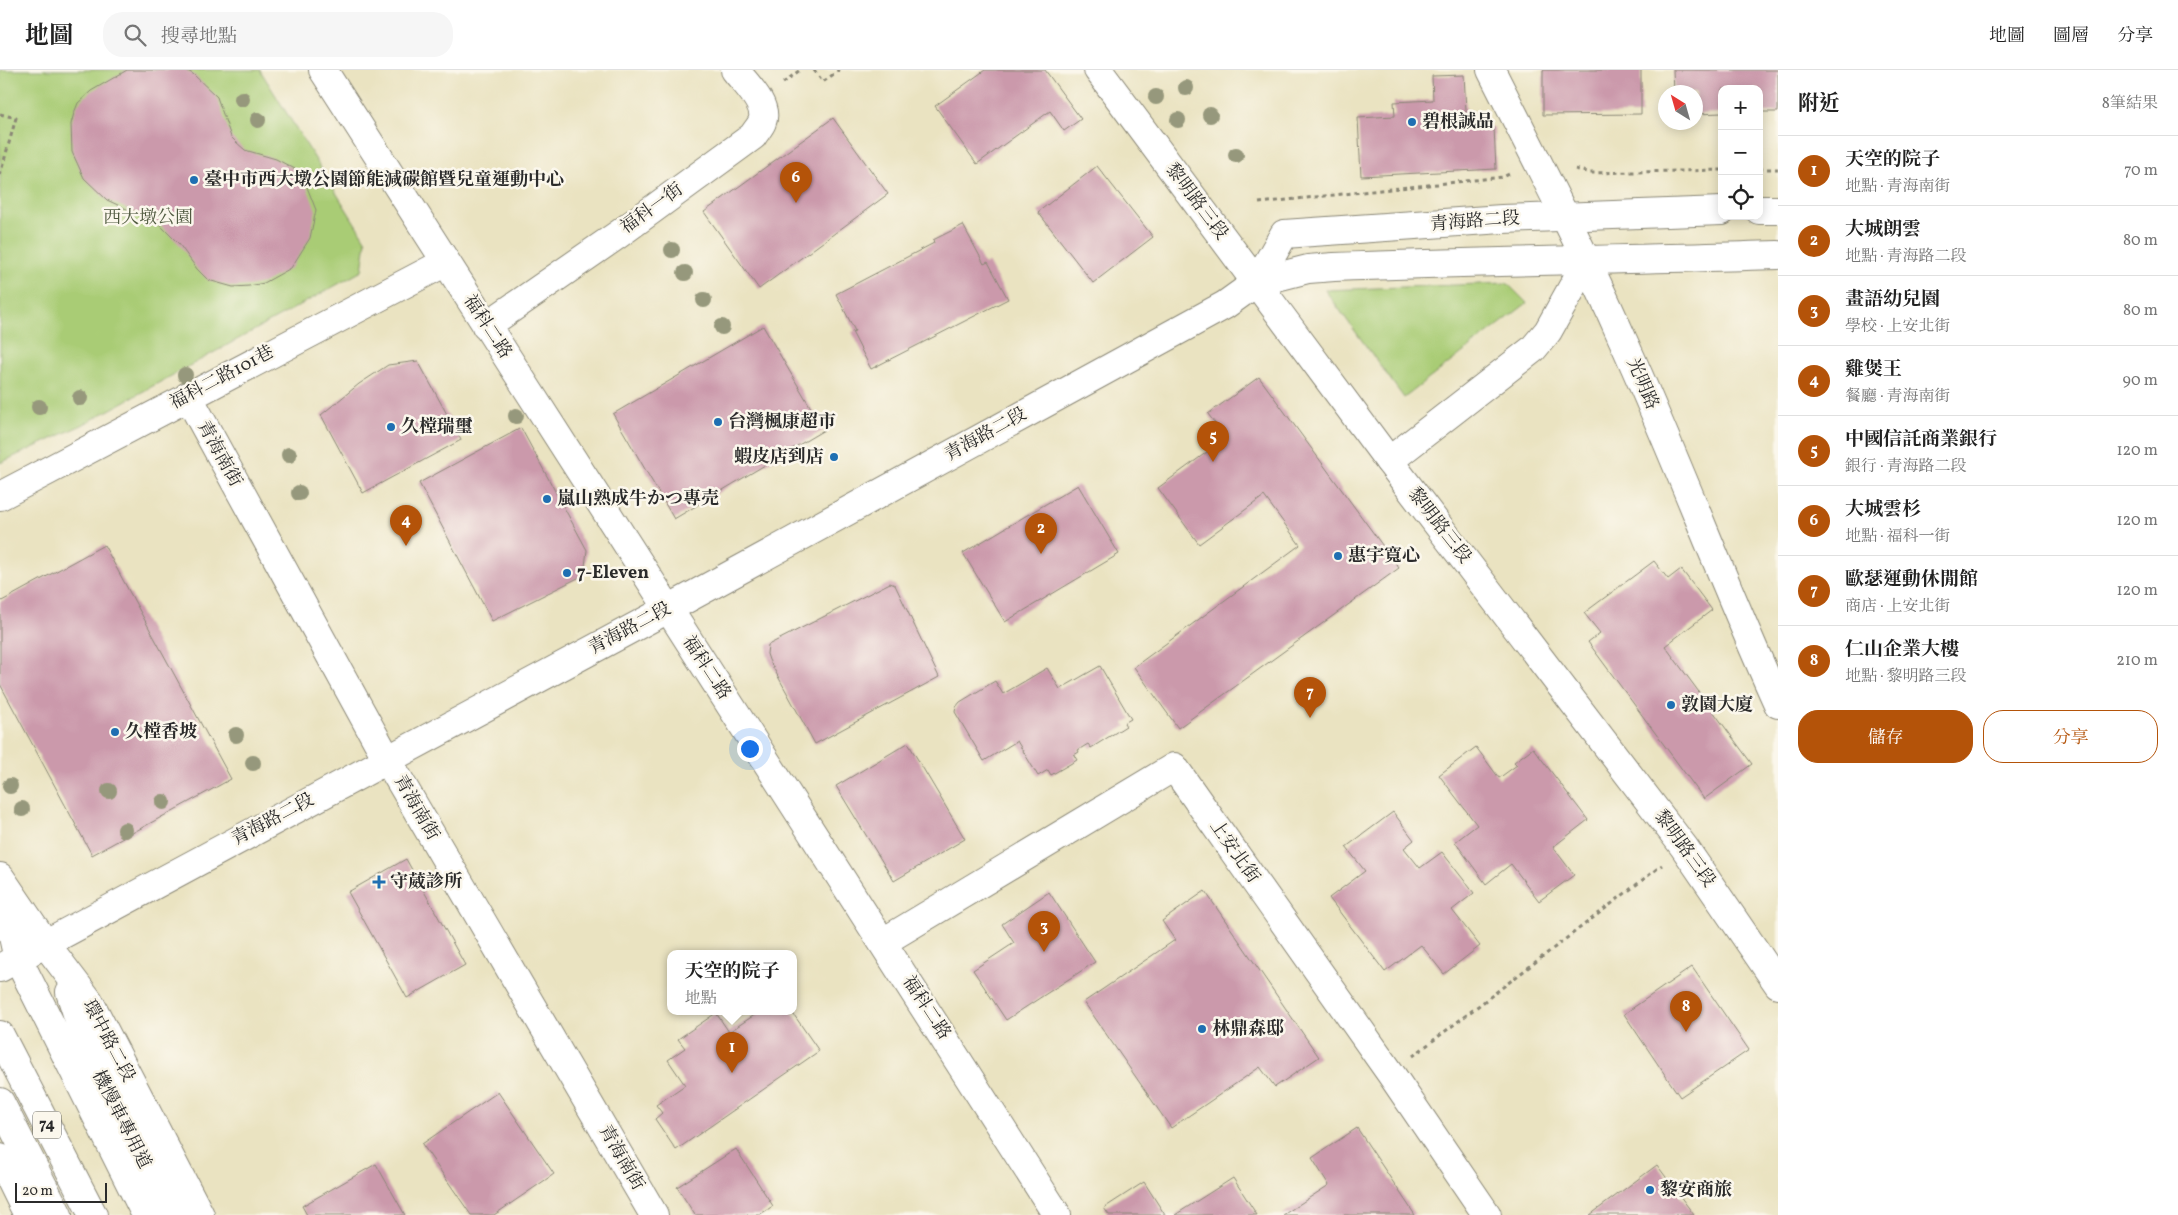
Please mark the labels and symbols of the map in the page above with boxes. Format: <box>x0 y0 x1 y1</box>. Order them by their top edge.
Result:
north arrow <box>1658 85 1703 130</box>
place label: 碧根誠品 <box>1422 110 1494 135</box>
marker: 碧根誠品 <box>1406 116 1418 128</box>
street label: 黎明路三段 <box>1159 159 1233 245</box>
pin: 6 <box>780 162 812 203</box>
place label: 臺中市西大墩公園節能減碳館暨兒童運動中心 <box>204 168 564 193</box>
marker: 臺中市西大墩公園節能減碳館暨兒童運動中心 <box>188 174 200 186</box>
street label: 福科一街 <box>616 178 688 240</box>
park label: 西大墩公園 <box>103 206 193 231</box>
street label: 青海路二段 <box>1429 206 1521 238</box>
street label: 福科二路 <box>457 290 517 364</box>
street label: 福科二路101巷 <box>165 340 279 416</box>
street label: 光明路 <box>1620 354 1664 414</box>
street label: 青海路二段 <box>941 402 1031 468</box>
place label: 台灣楓康超市 <box>728 410 836 435</box>
place label: 久樘瑞璽 <box>401 415 473 440</box>
street label: 青海南街 <box>191 416 247 492</box>
marker: 台灣楓康超市 <box>712 416 724 428</box>
marker: 久樘瑞璽 <box>385 421 397 433</box>
pin: 5 <box>1197 421 1229 462</box>
place label: 蝦皮店到店 <box>734 445 824 470</box>
marker: 蝦皮店到店 <box>828 451 840 463</box>
street label: 黎明路三段 <box>1401 483 1477 569</box>
place label: 嵐山熟成牛かつ專売 <box>557 487 719 512</box>
marker: 嵐山熟成牛かつ專売 <box>541 493 553 505</box>
pin: 4 <box>390 505 422 546</box>
pin: 2 <box>1025 513 1057 554</box>
place label: 惠宇寬心 <box>1348 544 1420 569</box>
marker: 惠宇寬心 <box>1332 550 1344 562</box>
place label: 7-Eleven <box>577 561 649 586</box>
marker: 7-Eleven <box>561 567 573 579</box>
street label: 青海路二段 <box>584 597 676 661</box>
street label: 福科二路 <box>676 631 736 705</box>
pin: 7 <box>1294 677 1326 718</box>
place label: 敦園大廈 <box>1681 693 1753 718</box>
marker: 敦園大廈 <box>1665 699 1677 711</box>
place label: 久樘香坡 <box>125 720 198 745</box>
marker: 久樘香坡 <box>109 726 121 738</box>
your location <box>737 736 763 762</box>
street label: 青海南街 <box>387 771 445 845</box>
street label: 青海路二段 <box>227 788 319 852</box>
street label: 黎明路三段 <box>1647 805 1721 893</box>
street label: 上安北街 <box>1203 815 1265 889</box>
place label: 守葳診所 <box>390 870 463 895</box>
marker: 守葳診所 <box>372 875 386 889</box>
pin: 3 <box>1028 911 1060 952</box>
street label: 福科二路 <box>896 971 956 1045</box>
pin: 8 <box>1670 991 1702 1032</box>
street label: 環中路二段 <box>76 995 140 1087</box>
place label: 林鼎森邸 <box>1212 1017 1284 1042</box>
marker: 林鼎森邸 <box>1196 1023 1208 1035</box>
pin: 1 <box>716 1032 748 1073</box>
street label: 機慢車專用道 <box>85 1066 157 1174</box>
road number: 74 <box>33 1112 61 1138</box>
street label: 青海南街 <box>592 1121 650 1195</box>
place label: 黎安商旅 <box>1660 1178 1732 1203</box>
scale bar <box>15 1180 108 1203</box>
marker: 黎安商旅 <box>1644 1184 1656 1196</box>

